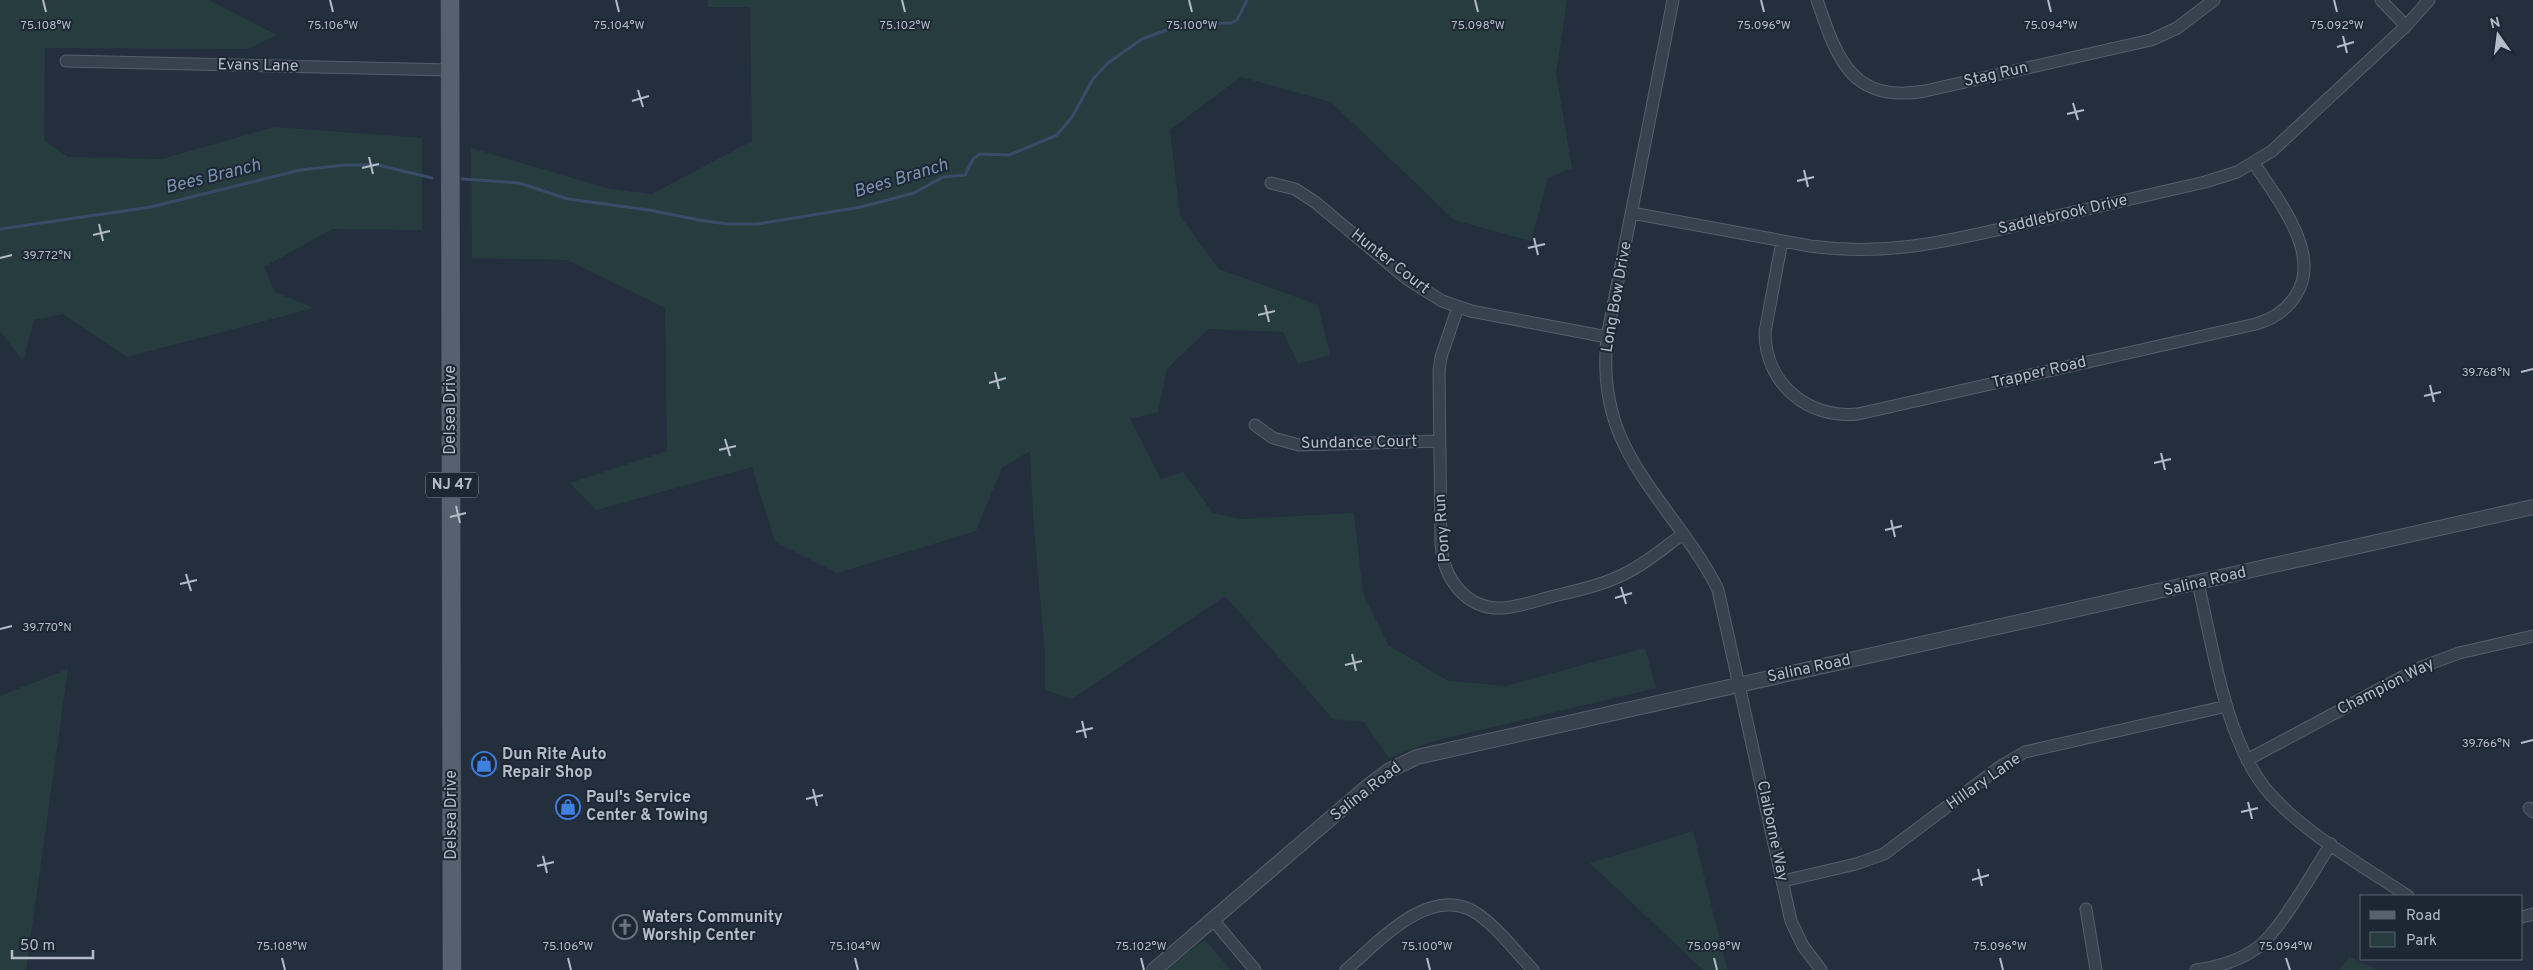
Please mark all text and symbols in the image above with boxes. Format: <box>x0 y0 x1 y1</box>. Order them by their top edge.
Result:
north arrow <box>2473 10 2523 60</box>
text: N <box>2488 14 2502 33</box>
text: 75.108°W <box>21 18 71 34</box>
text: 75.106°W <box>308 18 358 34</box>
text: 75.104°W <box>593 18 645 34</box>
text: 75.102°W <box>880 18 930 34</box>
text: 75.100°W <box>1166 18 1218 34</box>
text: 75.098°W <box>1451 18 1505 34</box>
text: 75.096°W <box>1737 18 1791 34</box>
text: 75.094°W <box>2024 18 2078 34</box>
text: 75.092°W <box>2310 18 2364 34</box>
street label: Evans Lane <box>217 55 299 77</box>
street label: Stag Run <box>1962 58 2030 92</box>
water label: Bees Branch <box>163 154 263 200</box>
water label: Bees Branch <box>851 154 951 204</box>
street label: Saddlebrook Drive <box>1996 190 2130 240</box>
street label: Hunter Court <box>1347 225 1433 299</box>
street label: Long Bow Drive <box>1597 240 1637 354</box>
text: 39.772°N <box>22 248 72 264</box>
street label: Trapper Road <box>1990 352 2088 394</box>
street label: Delsea Drive <box>441 365 461 455</box>
text: 39.768°N <box>2461 365 2511 381</box>
street label: Sundance Court <box>1301 432 1417 454</box>
road number: NJ 47 <box>426 472 478 498</box>
street label: Pony Run <box>1431 493 1455 563</box>
street label: Salina Road <box>2162 563 2248 601</box>
text: 39.770°N <box>22 620 72 636</box>
street label: Salina Road <box>1766 650 1852 688</box>
street label: Champion Way <box>2334 654 2438 720</box>
text: 39.766°N <box>2461 736 2511 752</box>
place label: Dun Rite Auto Repair Shop <box>502 745 607 783</box>
street label: Hillary Lane <box>1943 749 2025 815</box>
shop icon: Dun Rite Auto Repair Shop <box>471 751 497 777</box>
street label: Salina Road <box>1327 758 1405 826</box>
street label: Delsea Drive <box>442 770 462 860</box>
street label: Claiborne Way <box>1752 779 1792 883</box>
place label: Paul's Service Center & Towing <box>586 788 708 826</box>
shop icon: Paul's Service Center & Towing <box>555 794 581 820</box>
legend <box>2360 895 2523 960</box>
text: Road <box>2406 907 2441 926</box>
place label: Waters Community Worship Center <box>642 908 783 946</box>
church icon: Waters Community Worship Center <box>612 914 638 940</box>
scale bar <box>12 928 94 960</box>
text: Park <box>2406 932 2437 951</box>
text: 50 m <box>20 937 55 956</box>
text: 75.108°W <box>257 939 307 955</box>
text: 75.106°W <box>543 939 593 955</box>
text: 75.104°W <box>829 939 881 955</box>
text: 75.102°W <box>1116 939 1166 955</box>
text: 75.100°W <box>1401 939 1453 955</box>
text: 75.098°W <box>1687 939 1741 955</box>
text: 75.096°W <box>1973 939 2027 955</box>
text: 75.094°W <box>2259 939 2313 955</box>

